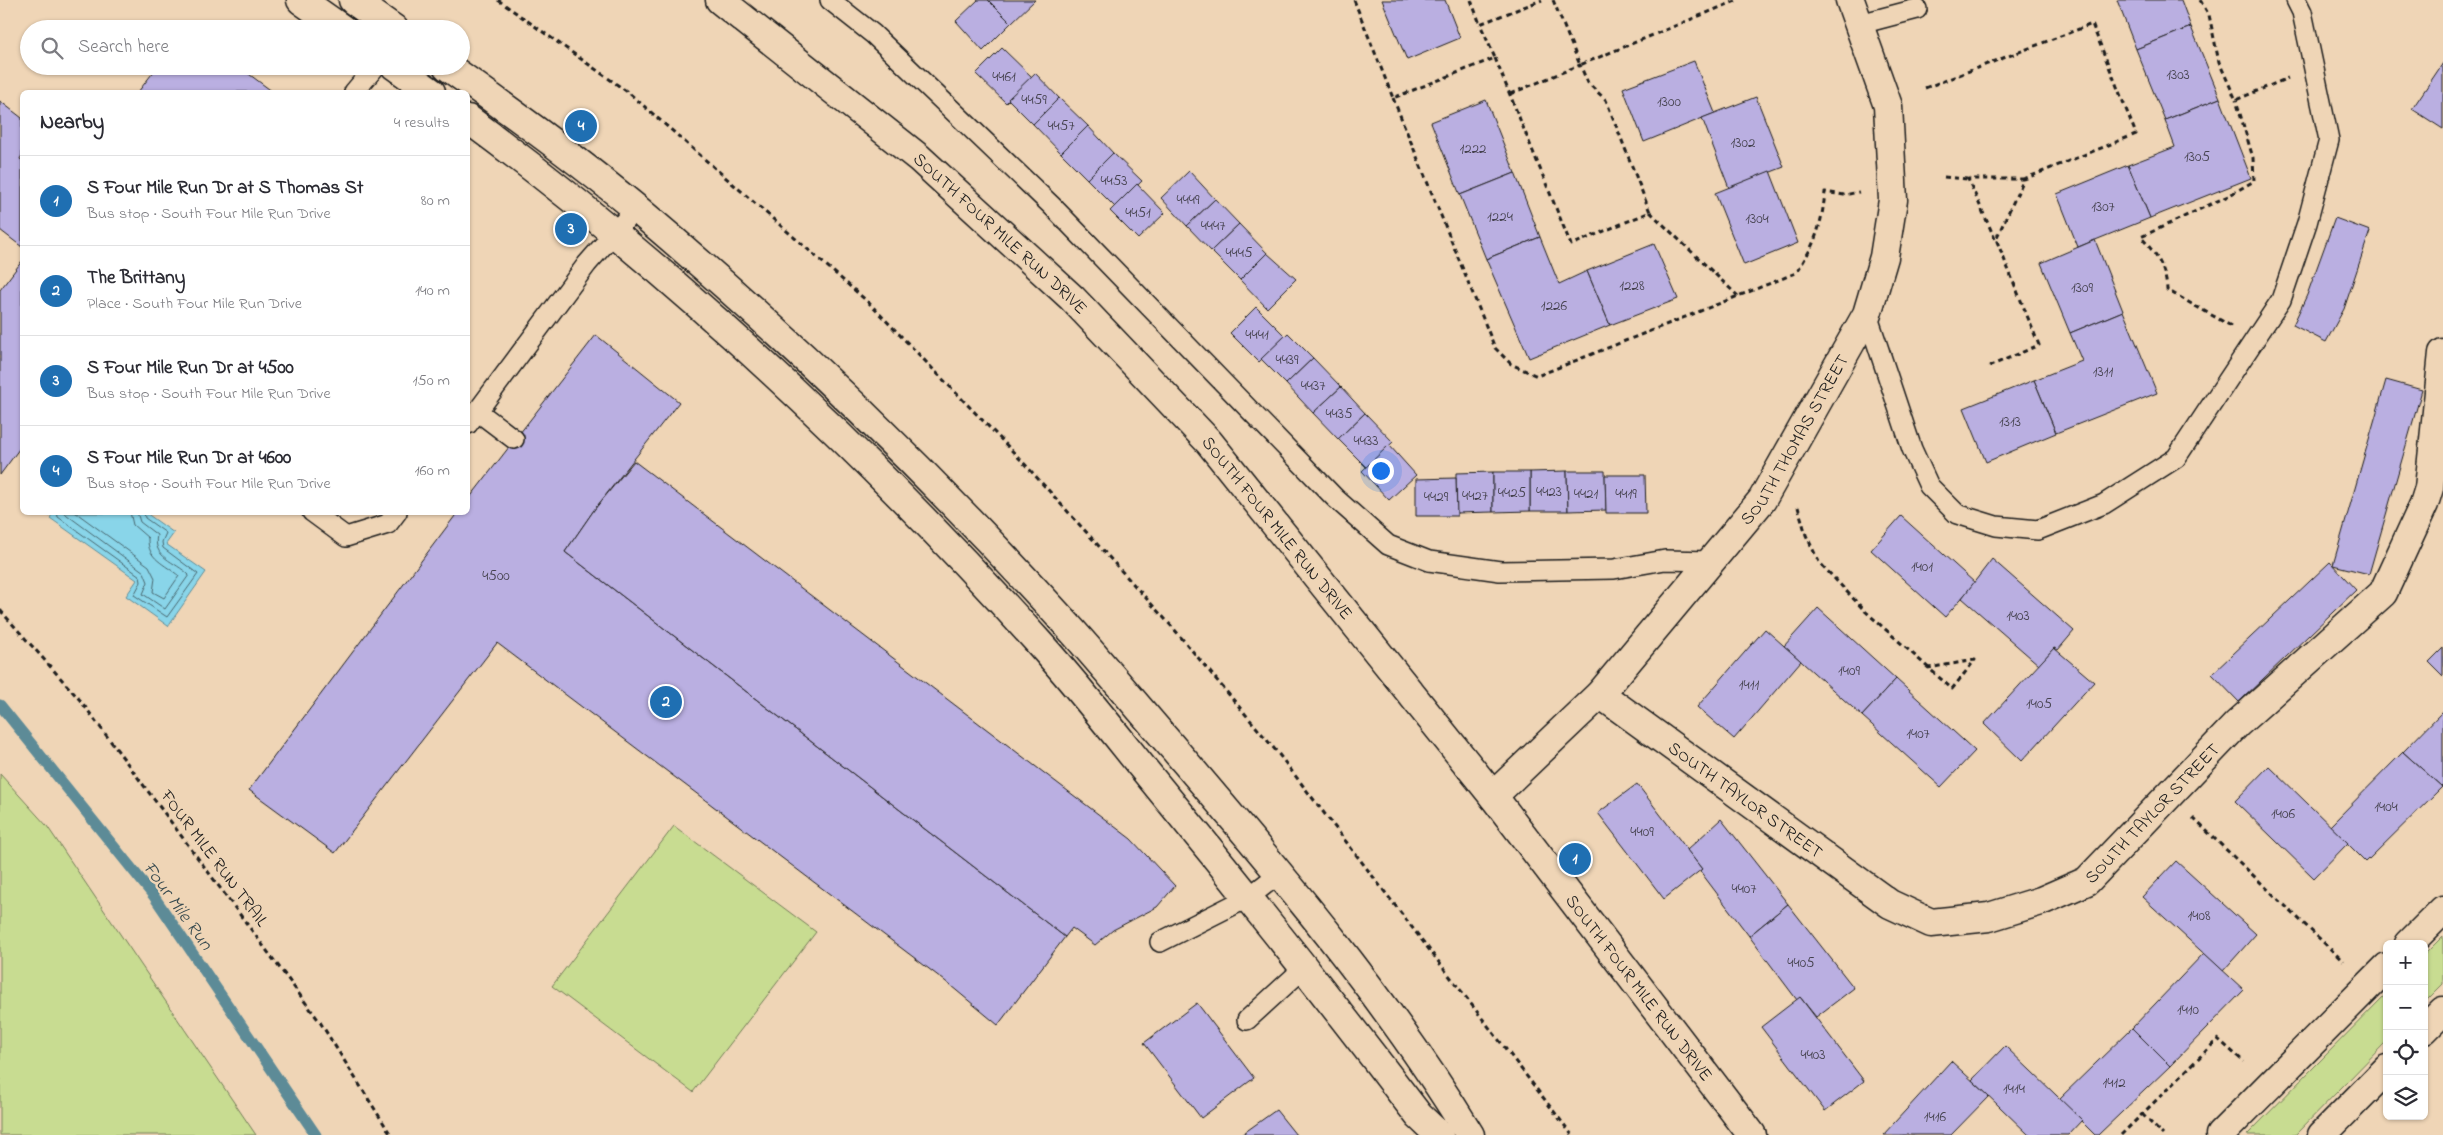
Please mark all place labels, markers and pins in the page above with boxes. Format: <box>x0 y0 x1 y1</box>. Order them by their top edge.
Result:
pin: 4 <box>565 107 597 145</box>
pin: 3 <box>555 210 587 248</box>
pin: 2 <box>650 683 682 721</box>
pin: 1 <box>1559 840 1591 878</box>

